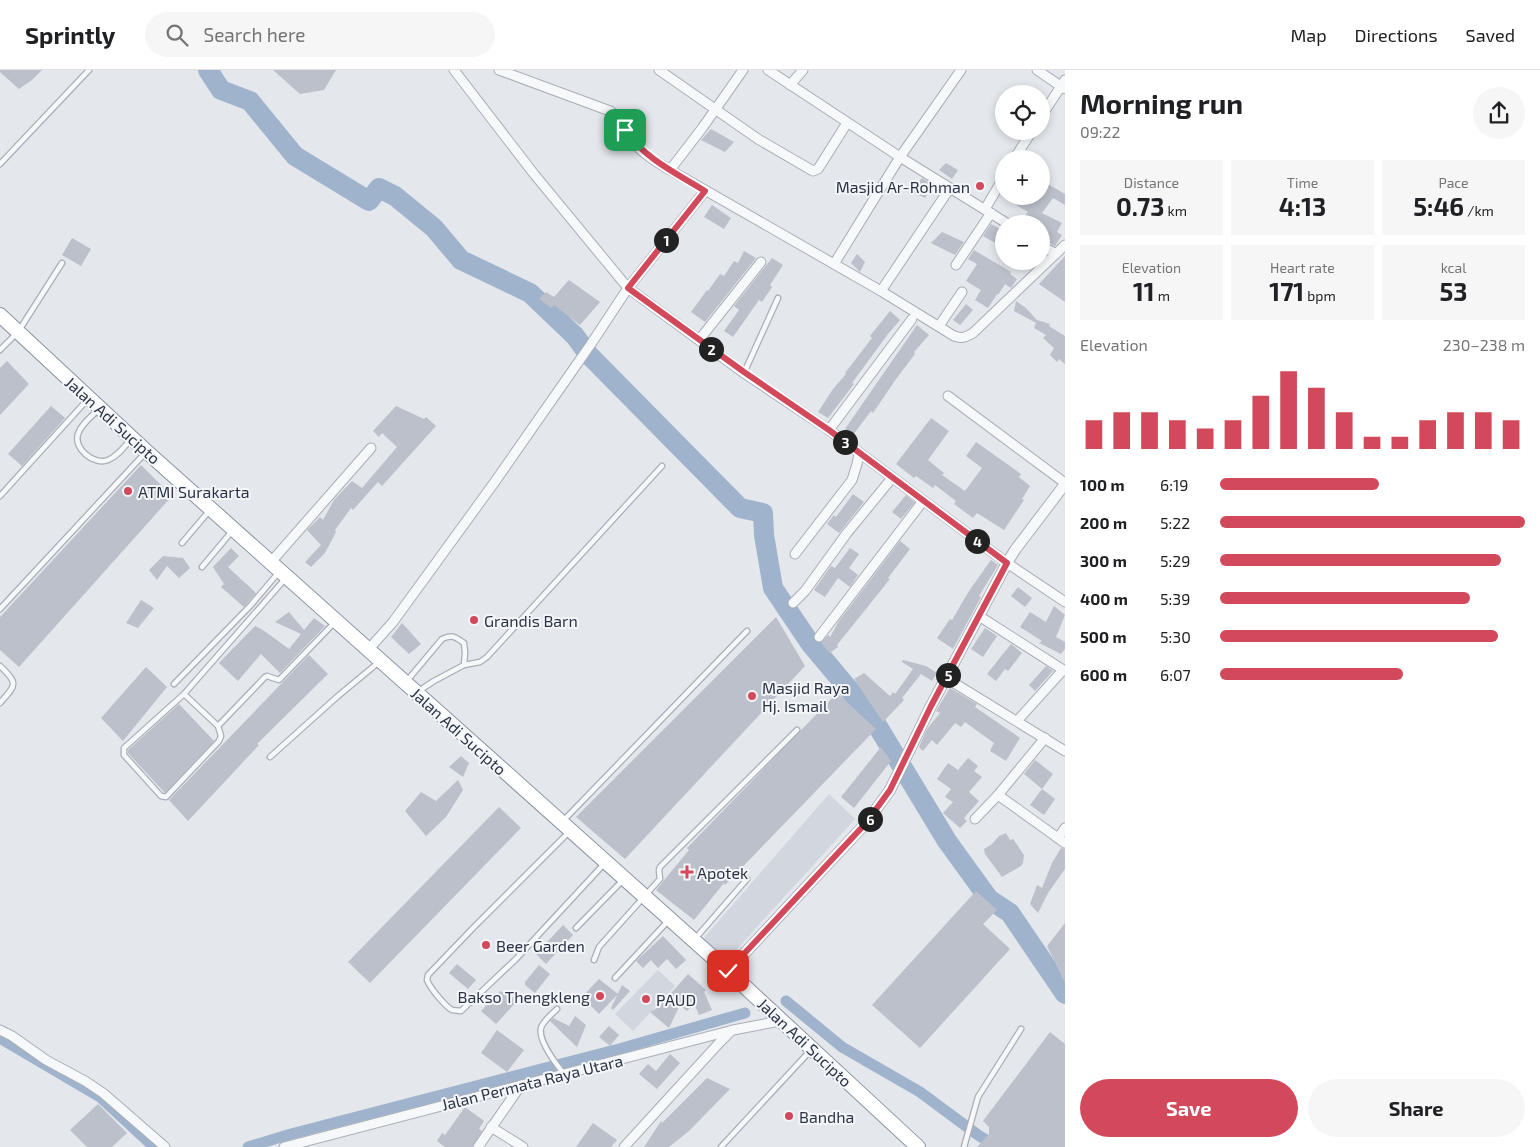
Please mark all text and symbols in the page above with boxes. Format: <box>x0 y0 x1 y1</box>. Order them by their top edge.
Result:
search box <box>145 12 495 57</box>
text: Sprintly <box>25 20 115 49</box>
icon: search <box>163 21 191 49</box>
text: Search here <box>203 23 306 46</box>
text: Map <box>1290 24 1327 46</box>
text: Directions <box>1355 24 1438 46</box>
text: Saved <box>1466 24 1515 46</box>
map controls <box>995 85 1050 270</box>
button: locate <box>995 85 1050 140</box>
text: Morning run <box>1080 86 1243 120</box>
button: share <box>1473 87 1525 139</box>
pin <box>604 109 646 151</box>
icon: arrive <box>611 116 639 144</box>
text: 09:22 <box>1080 122 1121 141</box>
button: + <box>995 150 1050 205</box>
text: Distance <box>1124 174 1179 191</box>
text: Time <box>1287 174 1318 191</box>
text: Pace <box>1438 174 1469 191</box>
place label: Masjid Ar-Rohman <box>836 177 970 197</box>
marker: Masjid Ar-Rohman <box>974 180 986 192</box>
text: 0.73 <box>1116 191 1164 221</box>
text: 4:13 <box>1279 191 1326 221</box>
text: 5:46 <box>1413 191 1464 221</box>
text: km <box>1164 202 1187 219</box>
text: /km <box>1464 202 1494 219</box>
button: − <box>995 215 1050 270</box>
pin: 1 <box>654 228 678 252</box>
text: 1 <box>663 232 670 249</box>
text: Elevation <box>1122 259 1181 276</box>
text: Heart rate <box>1270 259 1335 276</box>
text: kcal <box>1441 259 1466 276</box>
text: 11 <box>1133 276 1155 306</box>
text: 171 <box>1269 276 1304 306</box>
text: 53 <box>1440 276 1467 306</box>
text: m <box>1155 287 1170 304</box>
text: bpm <box>1304 287 1336 304</box>
text: Elevation <box>1080 335 1148 354</box>
text: 230–238 m <box>1443 335 1525 354</box>
pin: 2 <box>698 336 724 362</box>
text: 2 <box>707 341 716 358</box>
street label: Jalan Adi Sucipto <box>62 372 164 468</box>
pin: 3 <box>832 430 858 454</box>
text: 3 <box>842 434 849 451</box>
text: 100 m <box>1080 475 1125 494</box>
text: 6:19 <box>1160 475 1188 494</box>
place label: ATMI Surakarta <box>138 482 250 501</box>
marker: ATMI Surakarta <box>122 485 134 497</box>
text: 200 m <box>1080 513 1127 532</box>
text: 5:22 <box>1160 513 1190 532</box>
pin: 4 <box>964 528 990 554</box>
text: 4 <box>973 533 982 550</box>
text: 300 m <box>1080 551 1127 570</box>
text: 5:29 <box>1160 551 1191 570</box>
text: 400 m <box>1080 589 1128 608</box>
text: 5:39 <box>1160 589 1190 608</box>
place label: Grandis Barn <box>484 611 578 630</box>
marker: Grandis Barn <box>468 614 480 626</box>
text: 500 m <box>1080 627 1127 646</box>
text: 5:30 <box>1160 627 1191 646</box>
pin: 5 <box>936 662 960 688</box>
text: 600 m <box>1080 665 1127 684</box>
text: 6:07 <box>1160 665 1191 684</box>
text: 5 <box>945 667 952 684</box>
place label: Masjid Raya Hj. Ismail <box>762 678 850 716</box>
street label: Jalan Adi Sucipto <box>408 683 510 779</box>
marker: Masjid Raya Hj. Ismail <box>746 690 758 702</box>
pin: 6 <box>858 806 882 832</box>
text: 6 <box>866 811 875 828</box>
place label: Apotek <box>697 863 748 882</box>
marker: Apotek <box>681 866 693 878</box>
place label: Beer Garden <box>496 936 585 955</box>
marker: Beer Garden <box>480 939 492 951</box>
pin <box>707 950 749 992</box>
icon: check <box>714 957 742 985</box>
place label: Bakso Thengkleng <box>458 987 590 1006</box>
marker: Bakso Thengkleng <box>594 990 606 1002</box>
place label: PAUD <box>656 990 696 1009</box>
marker: PAUD <box>640 993 652 1005</box>
street label: Jalan Adi Sucipto <box>754 994 856 1090</box>
street label: Jalan Permata Raya Utara <box>439 1050 625 1114</box>
button: Save <box>1080 1079 1298 1137</box>
button: Share <box>1308 1079 1525 1137</box>
place label: Bandha <box>799 1107 854 1126</box>
marker: Bandha <box>783 1110 795 1122</box>

